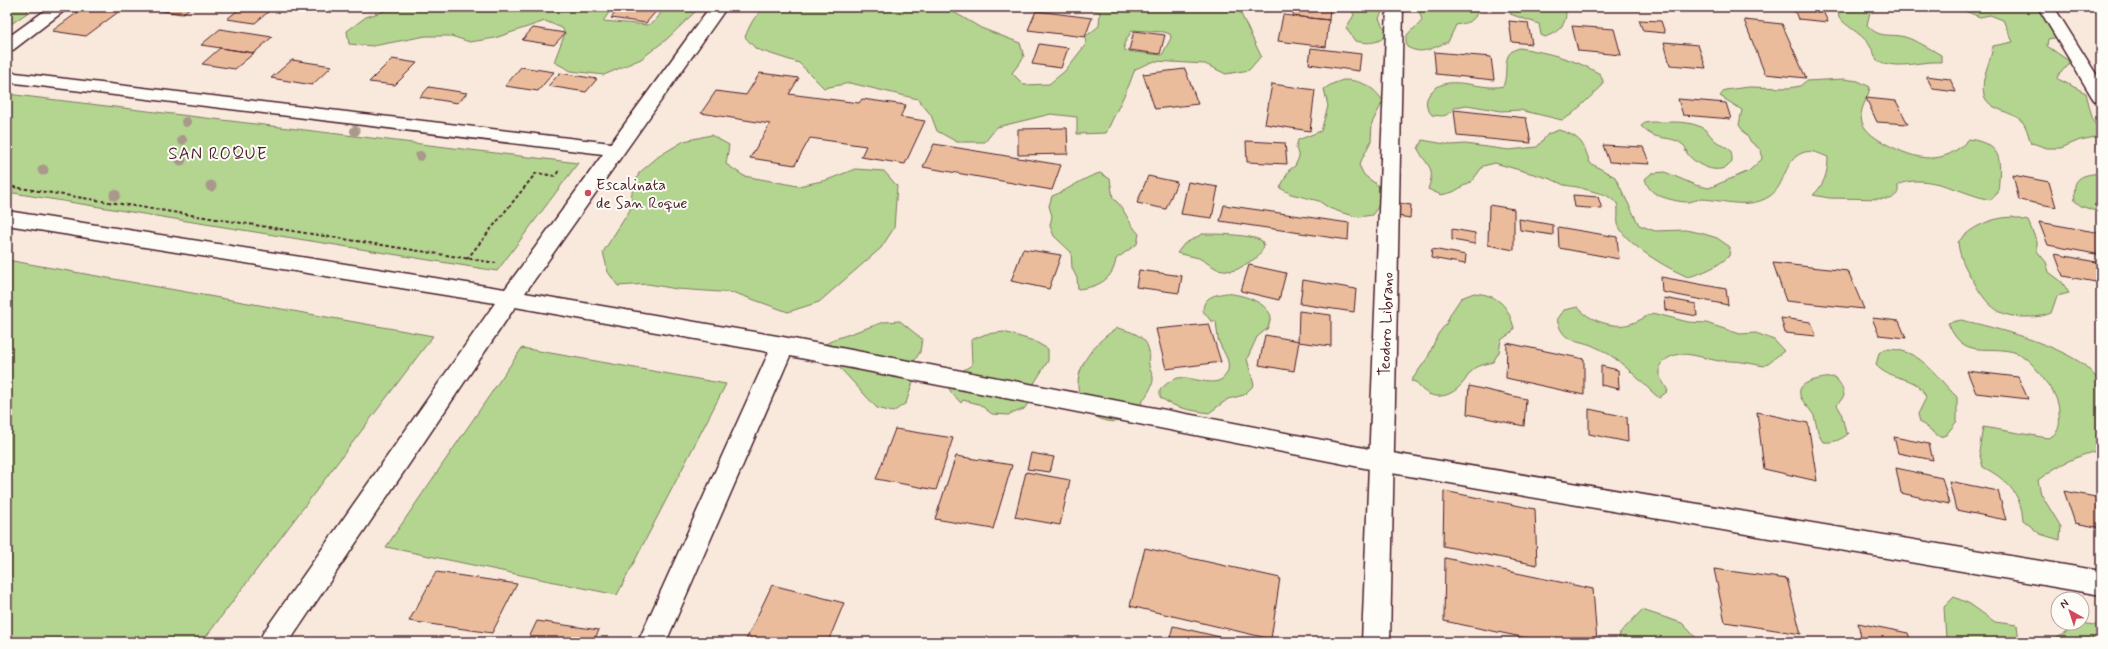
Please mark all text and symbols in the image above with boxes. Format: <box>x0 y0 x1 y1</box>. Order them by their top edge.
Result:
district label: SAN ROQUE <box>168 143 268 165</box>
place label: Escalinata de San Roque <box>596 175 687 214</box>
marker: Escalinata de San Roque <box>583 188 593 198</box>
street label: Teodoro Librano <box>1374 272 1399 376</box>
north arrow <box>2050 591 2090 631</box>
text: N <box>2057 596 2072 612</box>

